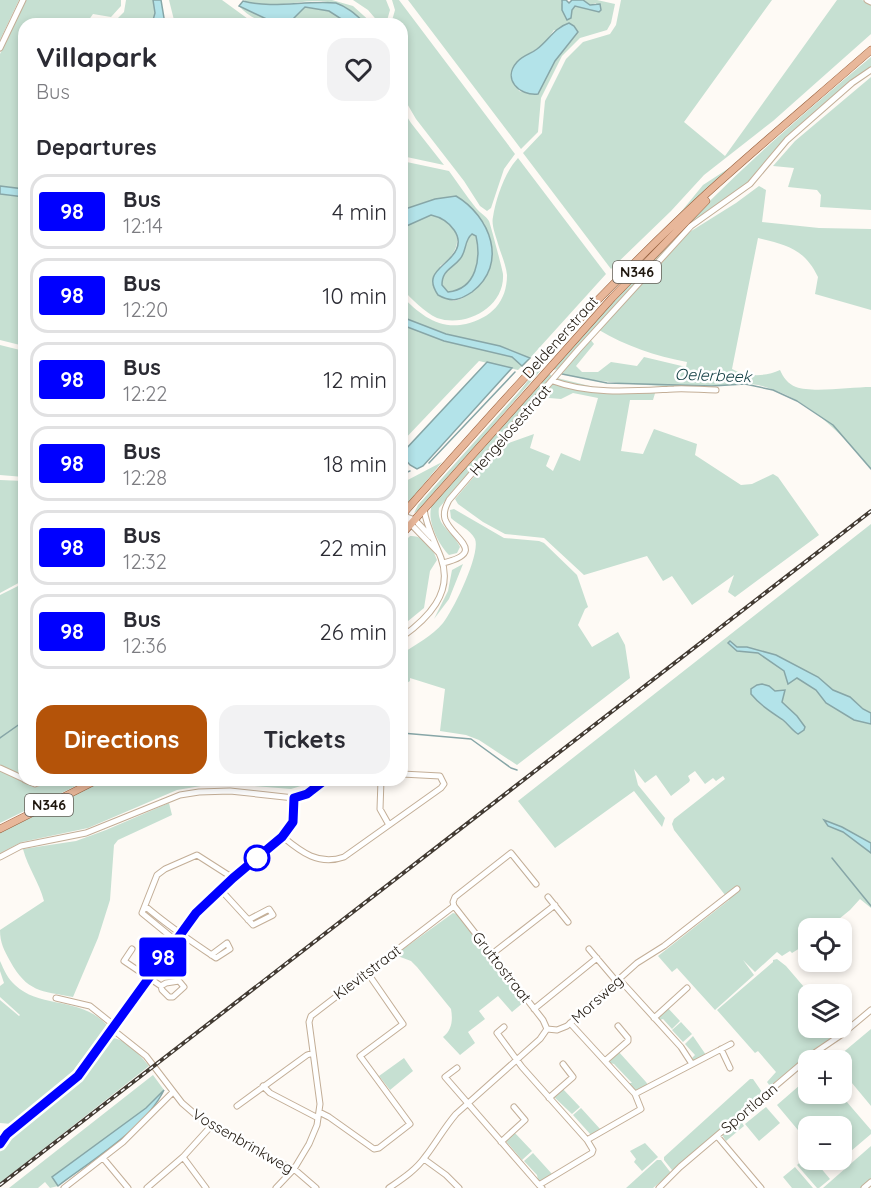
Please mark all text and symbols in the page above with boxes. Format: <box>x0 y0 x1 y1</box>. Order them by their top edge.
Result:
button: heart <box>327 38 390 101</box>
text: Villapark <box>36 39 158 74</box>
text: Bus <box>36 79 70 104</box>
text: Departures <box>36 133 157 161</box>
text: Bus <box>123 185 161 213</box>
text: 98 <box>60 198 84 224</box>
text: 4 min <box>332 198 387 226</box>
text: 12:14 <box>123 213 163 238</box>
road number: N346 <box>613 261 661 283</box>
text: Bus <box>123 269 161 297</box>
text: 98 <box>60 282 84 308</box>
text: 10 min <box>322 282 387 310</box>
street label: Deldenerstraat <box>518 292 602 382</box>
text: 12:20 <box>123 297 168 322</box>
text: Bus <box>123 353 161 381</box>
water label: Oelerbeek <box>674 364 753 386</box>
text: 98 <box>60 366 84 392</box>
text: 12 min <box>323 366 387 394</box>
text: 12:22 <box>123 381 167 406</box>
street label: Hengelosestraat <box>465 381 555 479</box>
text: Bus <box>123 437 161 465</box>
text: 98 <box>60 450 84 476</box>
text: 18 min <box>323 450 387 478</box>
text: 12:28 <box>123 465 167 490</box>
text: Bus <box>123 521 161 549</box>
text: 98 <box>60 534 84 560</box>
text: 22 min <box>319 534 387 562</box>
text: 12:32 <box>123 549 167 574</box>
text: Bus <box>123 605 161 633</box>
text: 98 <box>60 618 84 644</box>
text: 26 min <box>319 618 387 646</box>
text: 12:36 <box>123 633 166 658</box>
button: Directions <box>36 705 207 774</box>
button: Tickets <box>219 705 390 774</box>
road number: N346 <box>25 794 73 816</box>
unlabelled marker <box>244 845 270 871</box>
map controls <box>798 918 852 1170</box>
button: locate <box>798 918 852 972</box>
street label: Gruttostraat <box>468 928 536 1006</box>
line badge: 98 <box>136 938 190 976</box>
street label: Kievitstraat <box>330 941 404 1003</box>
text: 98 <box>151 944 175 970</box>
street label: Morsweg <box>567 971 627 1027</box>
button: layers <box>798 984 852 1038</box>
button: + <box>798 1050 852 1104</box>
street label: Sportlaan <box>717 1079 781 1137</box>
street label: Vossenbrinkweg <box>189 1104 297 1178</box>
button: − <box>798 1116 852 1170</box>

